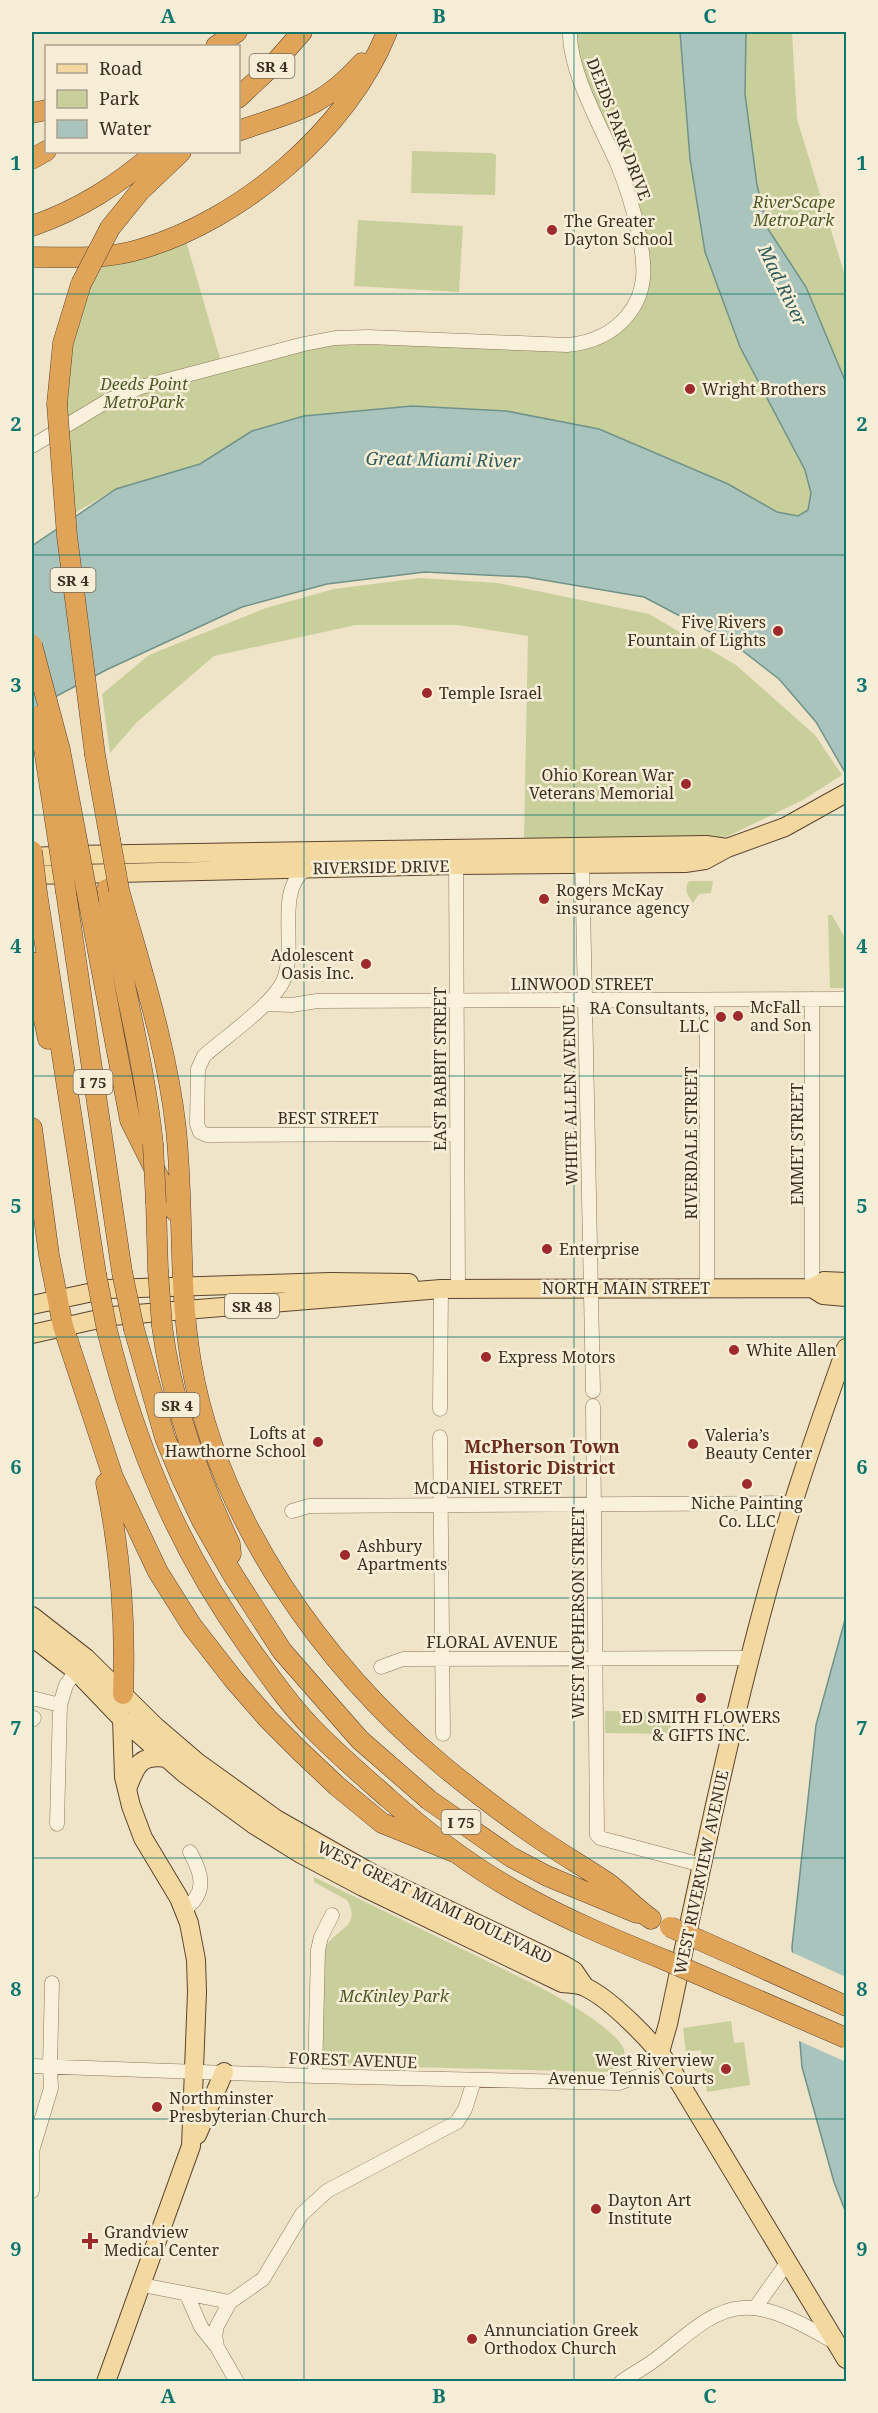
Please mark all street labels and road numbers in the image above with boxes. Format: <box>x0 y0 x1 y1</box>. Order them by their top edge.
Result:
road number: SR 4 <box>250 54 294 78</box>
street label: DEEDS PARK DRIVE <box>582 55 656 203</box>
road number: SR 4 <box>50 568 96 592</box>
street label: RIVERSIDE DRIVE <box>312 855 450 879</box>
street label: LINWOOD STREET <box>511 973 653 995</box>
street label: EAST BABBIT STREET <box>429 987 451 1151</box>
street label: WHITE ALLEN AVENUE <box>557 1004 583 1186</box>
street label: RIVERDALE STREET <box>680 1066 702 1219</box>
road number: I 75 <box>74 1070 112 1094</box>
street label: EMMET STREET <box>786 1083 808 1205</box>
street label: BEST STREET <box>277 1107 379 1129</box>
street label: NORTH MAIN STREET <box>542 1277 710 1299</box>
road number: SR 48 <box>225 1294 279 1318</box>
road number: SR 4 <box>154 1393 200 1417</box>
street label: MCDANIEL STREET <box>414 1477 562 1499</box>
street label: WEST MCPHERSON STREET <box>567 1507 589 1719</box>
street label: FLORAL AVENUE <box>426 1631 558 1653</box>
street label: WEST RIVERVIEW AVENUE <box>669 1768 733 1976</box>
road number: I 75 <box>442 1810 480 1834</box>
street label: WEST GREAT MIAMI BOULEVARD <box>314 1835 556 1969</box>
street label: FOREST AVENUE <box>288 2047 418 2073</box>

